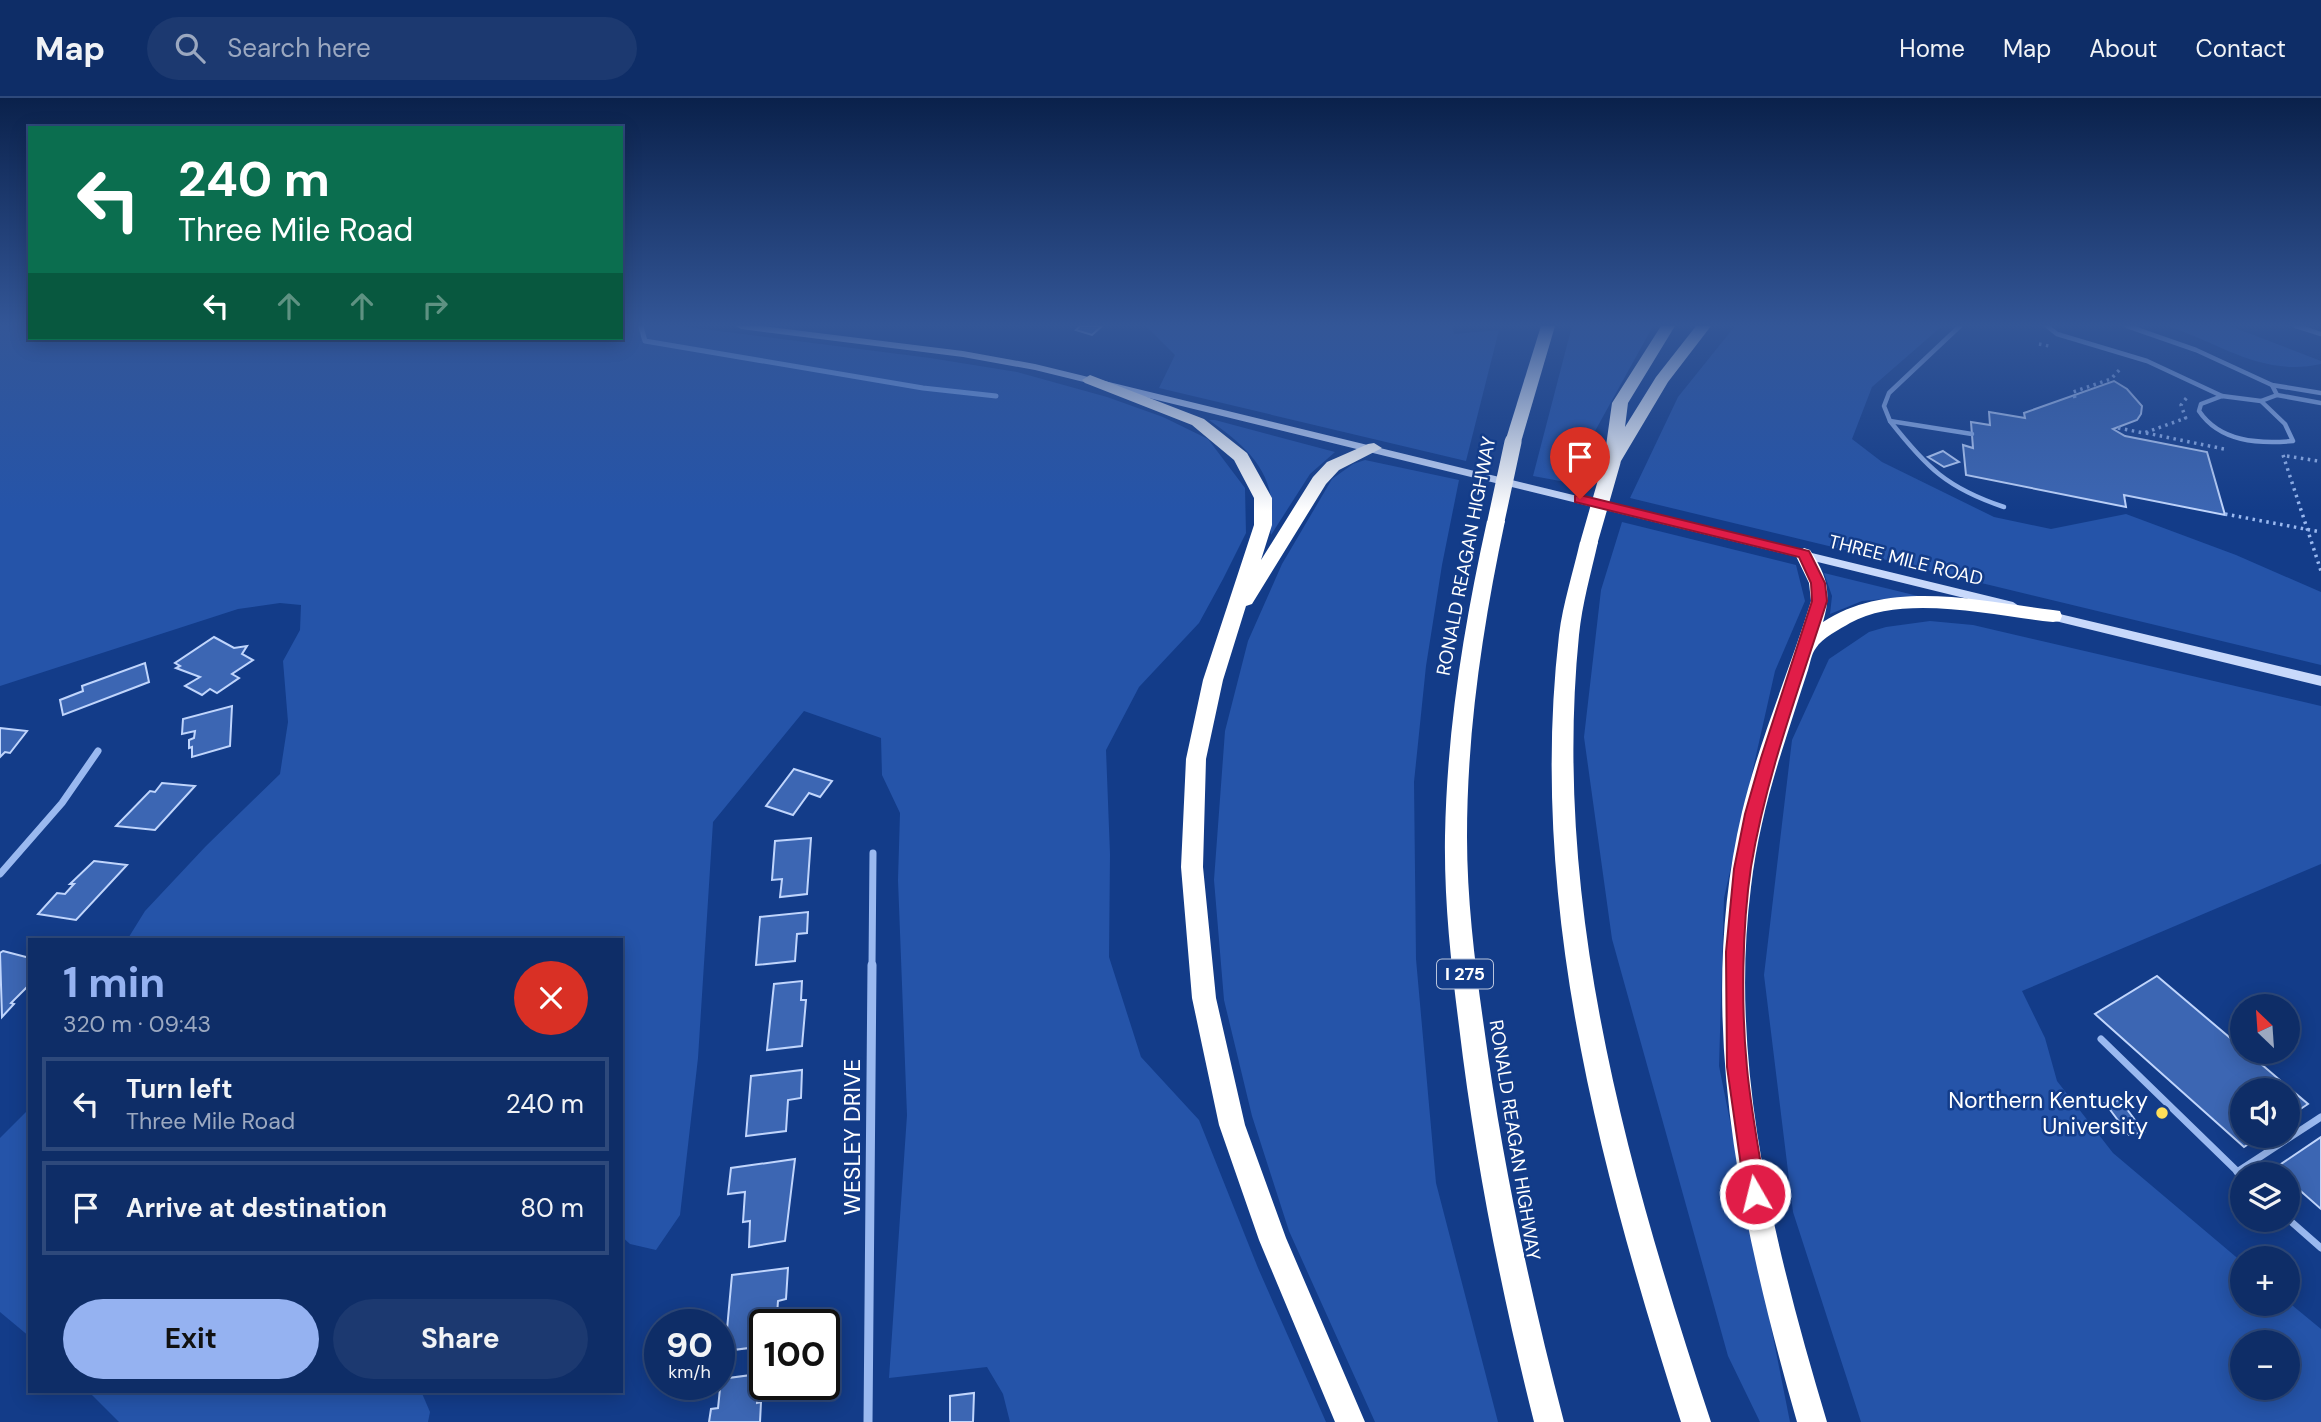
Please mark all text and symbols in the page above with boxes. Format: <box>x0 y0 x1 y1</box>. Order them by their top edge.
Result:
search box <box>147 17 637 80</box>
text: Map <box>35 27 105 70</box>
icon: search <box>171 29 209 67</box>
text: Search here <box>227 31 371 65</box>
text: Home <box>1899 33 1965 64</box>
text: Map <box>2003 33 2051 64</box>
text: About <box>2089 33 2158 64</box>
text: Contact <box>2196 33 2286 64</box>
text: 240 m <box>178 147 330 211</box>
icon: left <box>63 154 154 245</box>
text: Three Mile Road <box>178 209 413 251</box>
icon: left <box>197 287 235 325</box>
icon: ahead <box>270 287 308 325</box>
icon: ahead <box>343 287 381 325</box>
icon: right <box>416 287 454 325</box>
pin <box>1550 427 1610 499</box>
street label: RONALD REAGAN HIGHWAY <box>1431 434 1501 678</box>
icon: arrive <box>1561 438 1599 476</box>
street label: THREE MILE ROAD <box>1826 529 1986 591</box>
text: 1 min <box>63 955 165 1010</box>
road number: I 275 <box>1437 960 1493 988</box>
button: close <box>514 961 588 1035</box>
north arrow <box>2230 994 2300 1064</box>
map controls <box>2230 994 2300 1400</box>
text: 320 m · 09:43 <box>63 1009 211 1039</box>
street label: RONALD REAGAN HIGHWAY <box>1484 1018 1546 1262</box>
street label: WESLEY DRIVE <box>837 1059 867 1215</box>
text: Turn left <box>126 1072 233 1106</box>
button: sound <box>2230 1078 2300 1148</box>
icon: left <box>67 1085 105 1123</box>
place label: Northern Kentucky University <box>1948 1085 2148 1141</box>
text: 240 m <box>506 1087 584 1121</box>
marker: Northern Kentucky University <box>2154 1105 2170 1121</box>
text: Three Mile Road <box>126 1106 295 1136</box>
position arrow <box>1718 1157 1792 1231</box>
button: layers <box>2230 1162 2300 1232</box>
icon: arrive <box>67 1189 105 1227</box>
text: Arrive at destination <box>126 1191 387 1225</box>
text: 80 m <box>520 1191 584 1225</box>
button: + <box>2230 1246 2300 1316</box>
button: Exit <box>63 1299 319 1379</box>
button: Share <box>333 1299 588 1379</box>
speed limit sign: 100 <box>749 1309 840 1400</box>
text: 90 <box>666 1322 713 1368</box>
button: − <box>2230 1330 2300 1400</box>
text: km/h <box>668 1360 711 1384</box>

